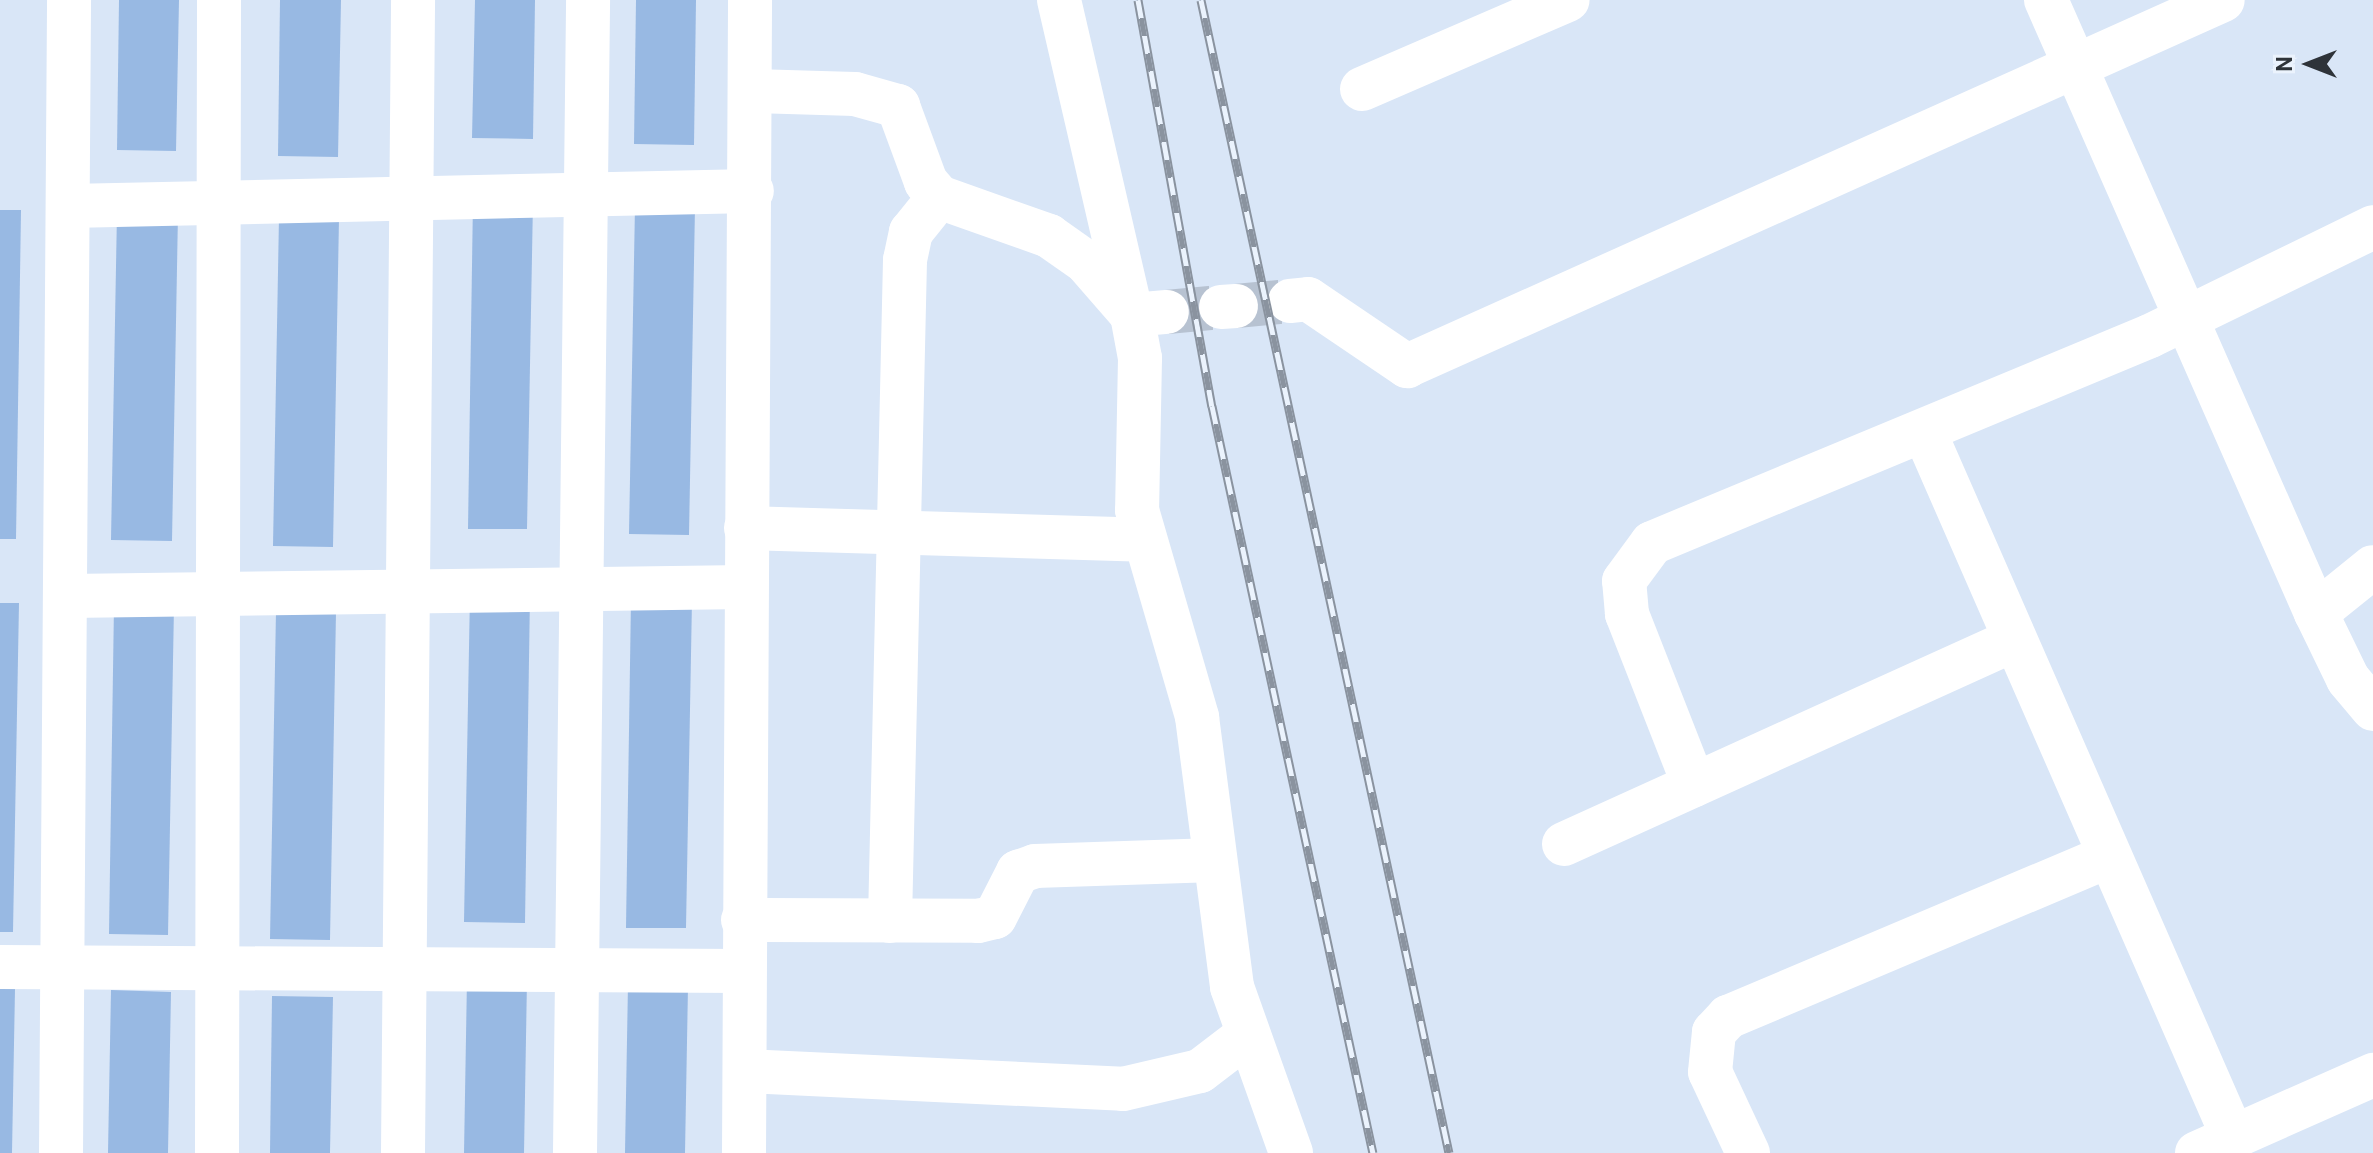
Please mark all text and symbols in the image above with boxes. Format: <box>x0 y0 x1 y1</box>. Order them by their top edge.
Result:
north arrow <box>2269 24 2349 104</box>
text: N <box>2272 56 2297 72</box>

